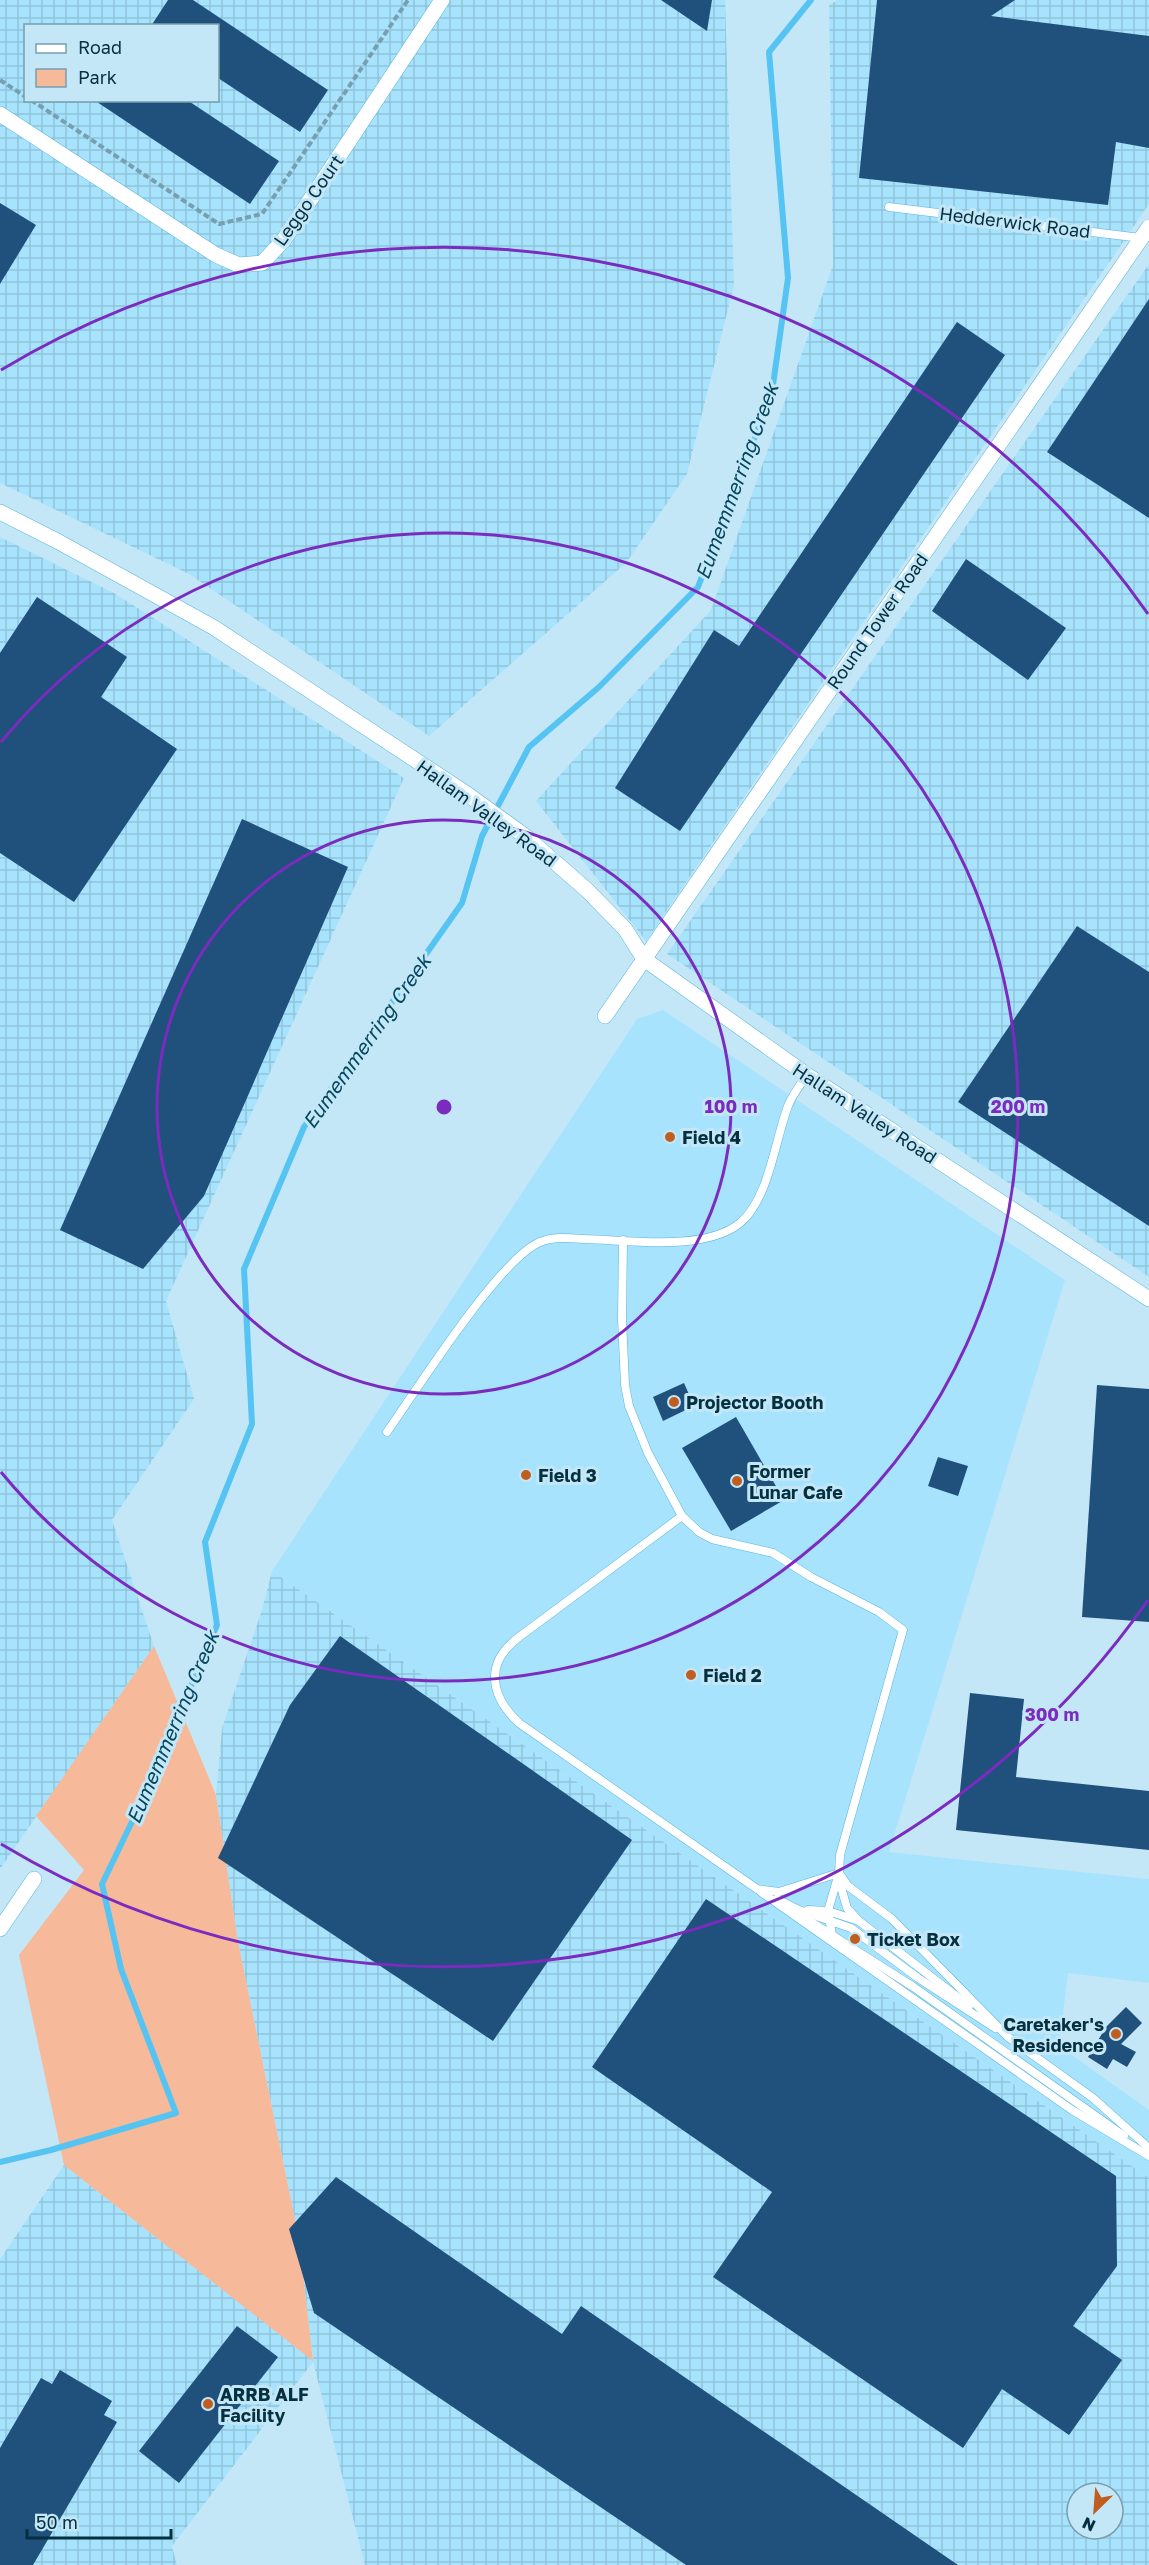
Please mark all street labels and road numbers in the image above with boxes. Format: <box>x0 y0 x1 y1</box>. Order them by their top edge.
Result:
street label: Leggo Court <box>268 150 348 250</box>
street label: Hedderwick Road <box>938 202 1092 242</box>
street label: Round Tower Road <box>822 549 932 693</box>
street label: Hallam Valley Road <box>413 755 561 871</box>
street label: Hallam Valley Road <box>789 1058 941 1168</box>

